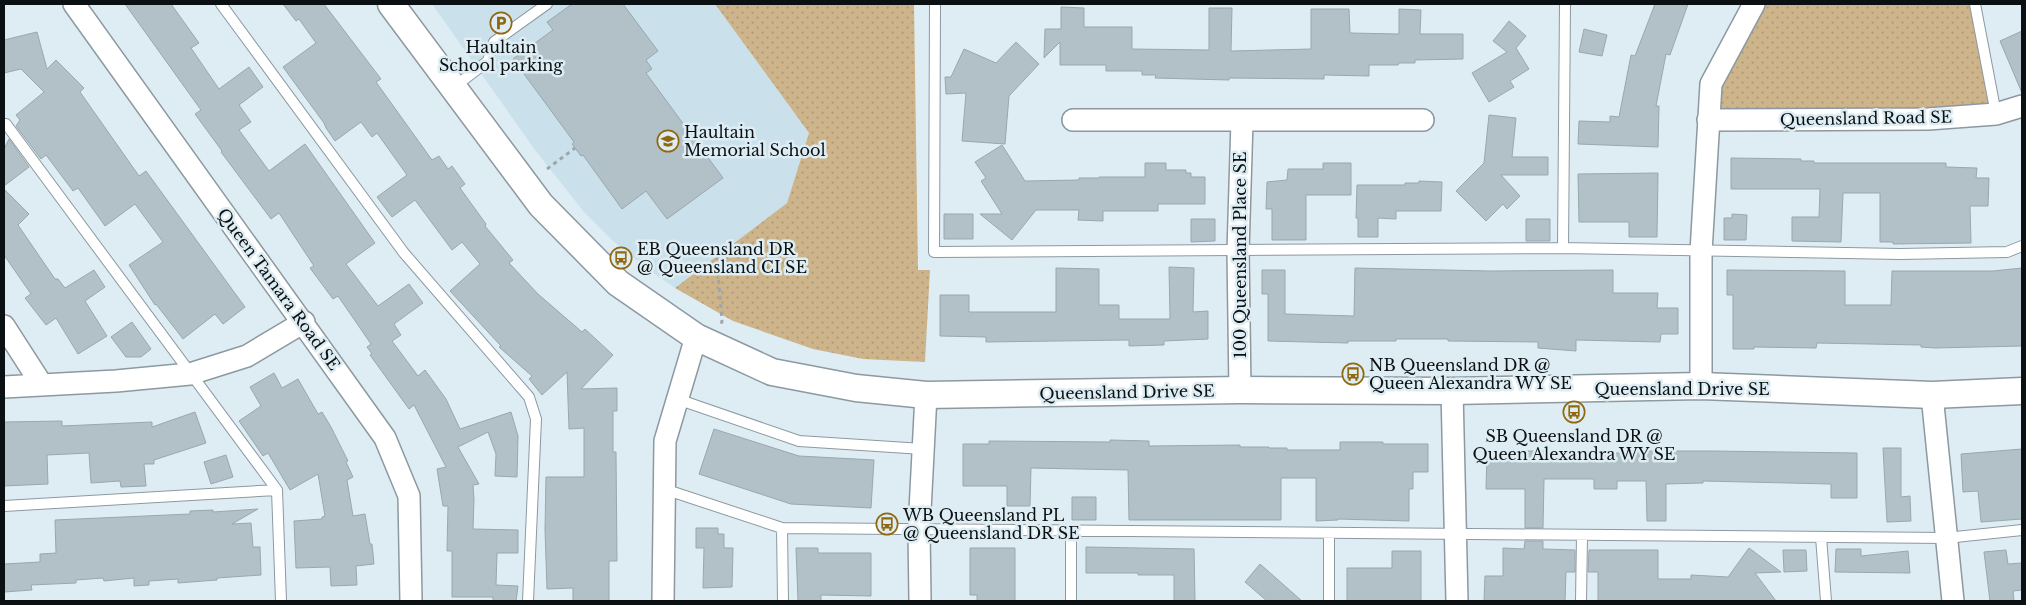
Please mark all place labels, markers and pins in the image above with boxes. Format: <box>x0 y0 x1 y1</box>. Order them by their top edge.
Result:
parking icon: Haultain School parking <box>489 11 513 35</box>
place label: Haultain School parking <box>439 37 563 75</box>
place label: Haultain Memorial School <box>684 122 826 160</box>
school or university icon: Haultain Memorial School <box>656 129 680 153</box>
place label: EB Queensland DR @ Queensland CI SE <box>637 239 807 277</box>
bus stop icon: EB Queensland DR @ Queensland CI SE <box>609 246 633 270</box>
place label: NB Queensland DR @ Queen Alexandra WY SE <box>1369 355 1572 393</box>
bus stop icon: NB Queensland DR @ Queen Alexandra WY SE <box>1341 362 1365 386</box>
bus stop icon: SB Queensland DR @ Queen Alexandra WY SE <box>1562 400 1586 424</box>
place label: SB Queensland DR @ Queen Alexandra WY SE <box>1473 426 1675 464</box>
place label: WB Queensland PL @ Queensland DR SE <box>902 505 1080 543</box>
bus stop icon: WB Queensland PL @ Queensland DR SE <box>875 512 899 536</box>

